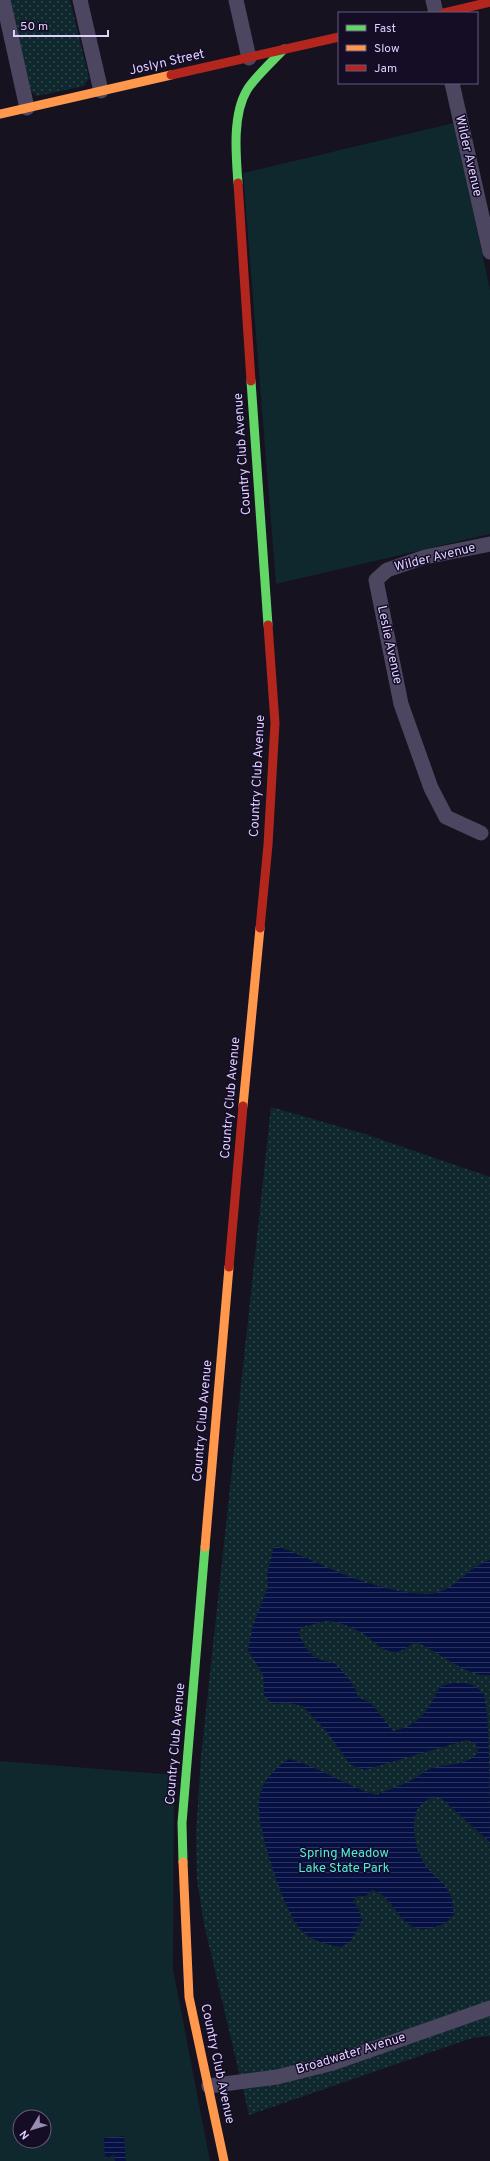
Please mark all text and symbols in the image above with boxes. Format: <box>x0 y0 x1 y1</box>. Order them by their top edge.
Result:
scale bar <box>14 12 108 38</box>
legend <box>338 12 478 84</box>
text: 50 m <box>20 19 48 35</box>
text: Fast <box>374 21 396 37</box>
text: Slow <box>374 41 400 57</box>
street label: Joslyn Street <box>128 47 206 79</box>
text: Jam <box>374 61 397 77</box>
street label: Wilder Avenue <box>451 114 485 198</box>
street label: Country Club Avenue <box>231 392 255 516</box>
street label: Wilder Avenue <box>393 540 477 576</box>
street label: Leslie Avenue <box>373 604 405 686</box>
street label: Country Club Avenue <box>247 715 269 837</box>
street label: Country Club Avenue <box>218 1036 244 1160</box>
street label: Country Club Avenue <box>190 1359 216 1483</box>
street label: Country Club Avenue <box>163 1682 189 1806</box>
park label: Spring Meadow Lake State Park <box>298 1846 390 1877</box>
street label: Country Club Avenue <box>196 2003 238 2125</box>
street label: Broadwater Avenue <box>294 2030 408 2078</box>
north arrow <box>12 2109 52 2149</box>
text: N <box>17 2127 33 2142</box>

